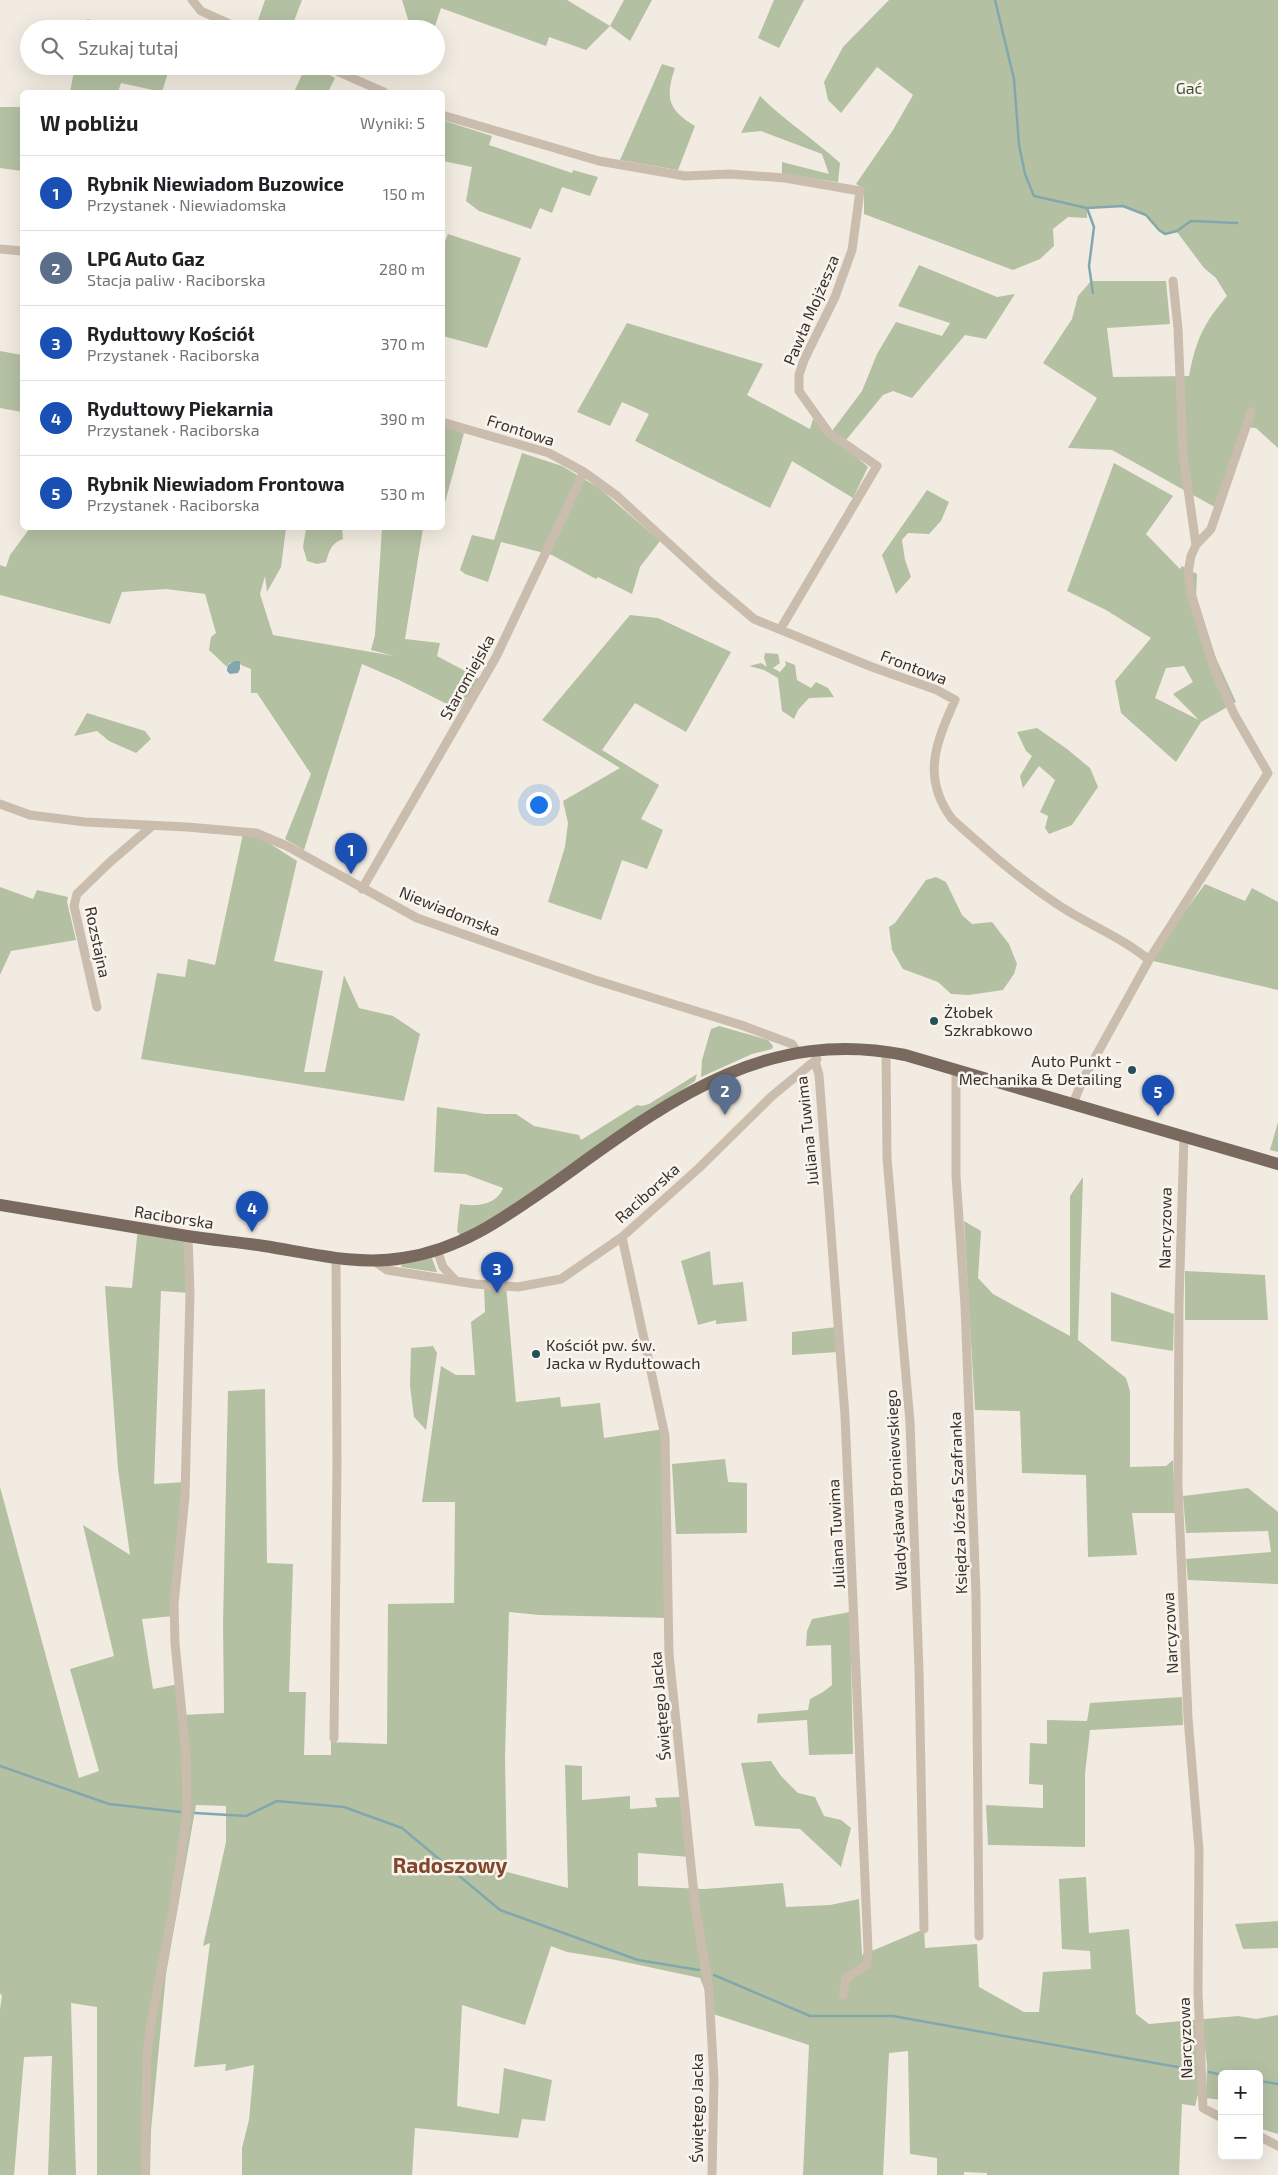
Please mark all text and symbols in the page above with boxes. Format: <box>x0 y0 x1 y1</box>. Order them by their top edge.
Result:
search box <box>20 20 445 75</box>
icon: search <box>38 34 66 62</box>
text: Szukaj tutaj <box>78 36 178 59</box>
park label: Gać <box>1176 78 1203 97</box>
text: W pobliżu <box>40 110 139 135</box>
text: Wyniki: 5 <box>360 113 425 132</box>
text: Rybnik Niewiadom Buzowice <box>87 172 344 195</box>
text: 1 <box>53 184 59 203</box>
text: 150 m <box>383 184 425 203</box>
text: Przystanek · Niewiadomska <box>87 195 286 214</box>
text: LPG Auto Gaz <box>87 247 205 270</box>
street label: Pawła Mojżesza <box>779 252 843 368</box>
text: 2 <box>51 259 61 278</box>
text: 280 m <box>379 259 425 278</box>
text: Stacja paliw · Raciborska <box>87 270 266 289</box>
text: Rydułtowy Kościół <box>87 322 255 345</box>
text: 3 <box>51 334 61 353</box>
text: 370 m <box>381 334 425 353</box>
text: Przystanek · Raciborska <box>87 345 259 364</box>
text: Rydułtowy Piekarnia <box>87 397 273 420</box>
text: 4 <box>51 409 61 428</box>
text: 390 m <box>380 409 425 428</box>
street label: Frontowa <box>485 410 557 449</box>
text: Przystanek · Raciborska <box>87 420 259 439</box>
text: Rybnik Niewiadom Frontowa <box>87 472 345 495</box>
text: 5 <box>52 484 60 503</box>
text: 530 m <box>380 484 425 503</box>
text: Przystanek · Raciborska <box>87 495 259 514</box>
street label: Staromiejska <box>435 631 499 723</box>
street label: Frontowa <box>878 645 950 688</box>
your location <box>526 792 552 818</box>
pin: 1 <box>335 833 367 874</box>
street label: Niewiadomska <box>397 882 503 939</box>
street label: Rozstajna <box>81 905 115 979</box>
place label: Żłobek Szkrabkowo <box>944 1002 1033 1039</box>
marker: Żłobek Szkrabkowo <box>928 1015 940 1027</box>
place label: Auto Punkt - Mechanika & Detailing <box>959 1051 1122 1088</box>
marker: Auto Punkt - Mechanika & Detailing <box>1126 1064 1138 1076</box>
pin: 2 <box>709 1074 741 1115</box>
street label: Juliana Tuwima <box>791 1075 822 1187</box>
pin: 5 <box>1142 1075 1174 1116</box>
street label: Raciborska <box>611 1159 683 1227</box>
street label: Narcyzowa <box>1154 1187 1175 1269</box>
pin: 4 <box>236 1191 268 1232</box>
street label: Raciborska <box>133 1201 215 1232</box>
pin: 3 <box>481 1252 513 1293</box>
place label: Kościół pw. św. Jacka w Rydułtowach <box>546 1335 701 1372</box>
marker: Kościół pw. św. Jacka w Rydułtowach <box>530 1348 542 1360</box>
street label: Władysława Broniewskiego <box>881 1389 910 1591</box>
street label: Księdza Józefa Szafranka <box>945 1411 970 1595</box>
street label: Juliana Tuwima <box>823 1478 848 1590</box>
street label: Narcyzowa <box>1158 1592 1181 1674</box>
street label: Świętego Jacka <box>645 1651 674 1761</box>
district label: Radoszowy <box>393 1852 507 1878</box>
street label: Narcyzowa <box>1174 1997 1195 2079</box>
street label: Świętego Jacka <box>687 2053 706 2163</box>
map controls <box>1218 2070 1263 2160</box>
button: + <box>1218 2070 1263 2115</box>
button: − <box>1218 2115 1263 2160</box>

